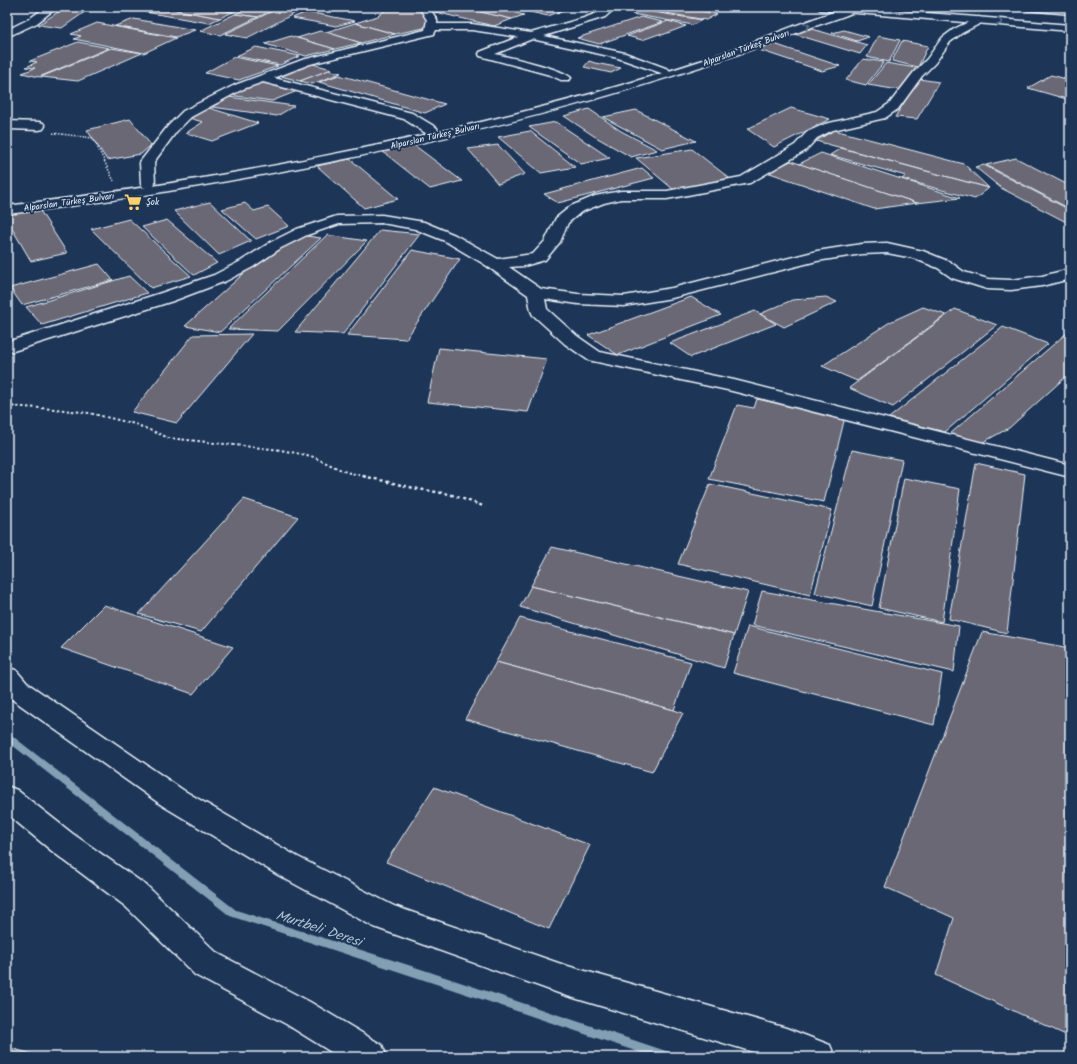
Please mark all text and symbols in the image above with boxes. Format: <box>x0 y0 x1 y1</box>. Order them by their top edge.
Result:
one-way arrow <box>997 17 1003 26</box>
one-way arrow <box>803 22 810 30</box>
street label: Alparslan Türkeş Bulvarı <box>701 26 792 71</box>
street label: Alparslan Türkeş Bulvarı <box>389 119 481 154</box>
street label: Alparslan Türkeş Bulvarı <box>23 189 115 216</box>
supermarket icon: Şok <box>123 192 143 212</box>
place label: Şok <box>146 195 160 210</box>
water label: Murtbeli Deresi <box>273 905 367 954</box>

